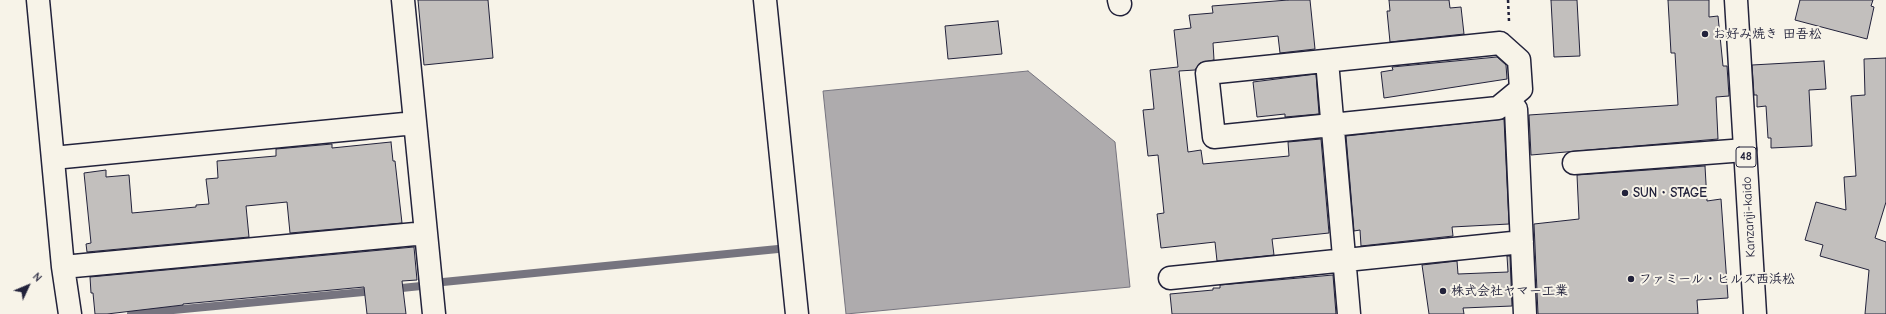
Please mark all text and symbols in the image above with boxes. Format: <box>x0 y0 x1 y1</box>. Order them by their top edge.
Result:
place label: お好み焼き 田吾松 <box>1713 26 1822 42</box>
marker: お好み焼き 田吾松 <box>1700 29 1710 39</box>
road number: 48 <box>1736 147 1756 167</box>
street label: Kanzanji-kaido <box>1739 176 1759 258</box>
place label: SUN・STAGE <box>1633 185 1707 201</box>
marker: SUN・STAGE <box>1620 188 1630 198</box>
north arrow <box>8 266 48 306</box>
text: N <box>30 270 44 284</box>
place label: ファミール・ヒルズ西浜松 <box>1639 271 1795 287</box>
marker: ファミール・ヒルズ西浜松 <box>1626 274 1636 284</box>
place label: 株式会社ヤマー工業 <box>1451 283 1568 299</box>
marker: 株式会社ヤマー工業 <box>1438 286 1448 296</box>

